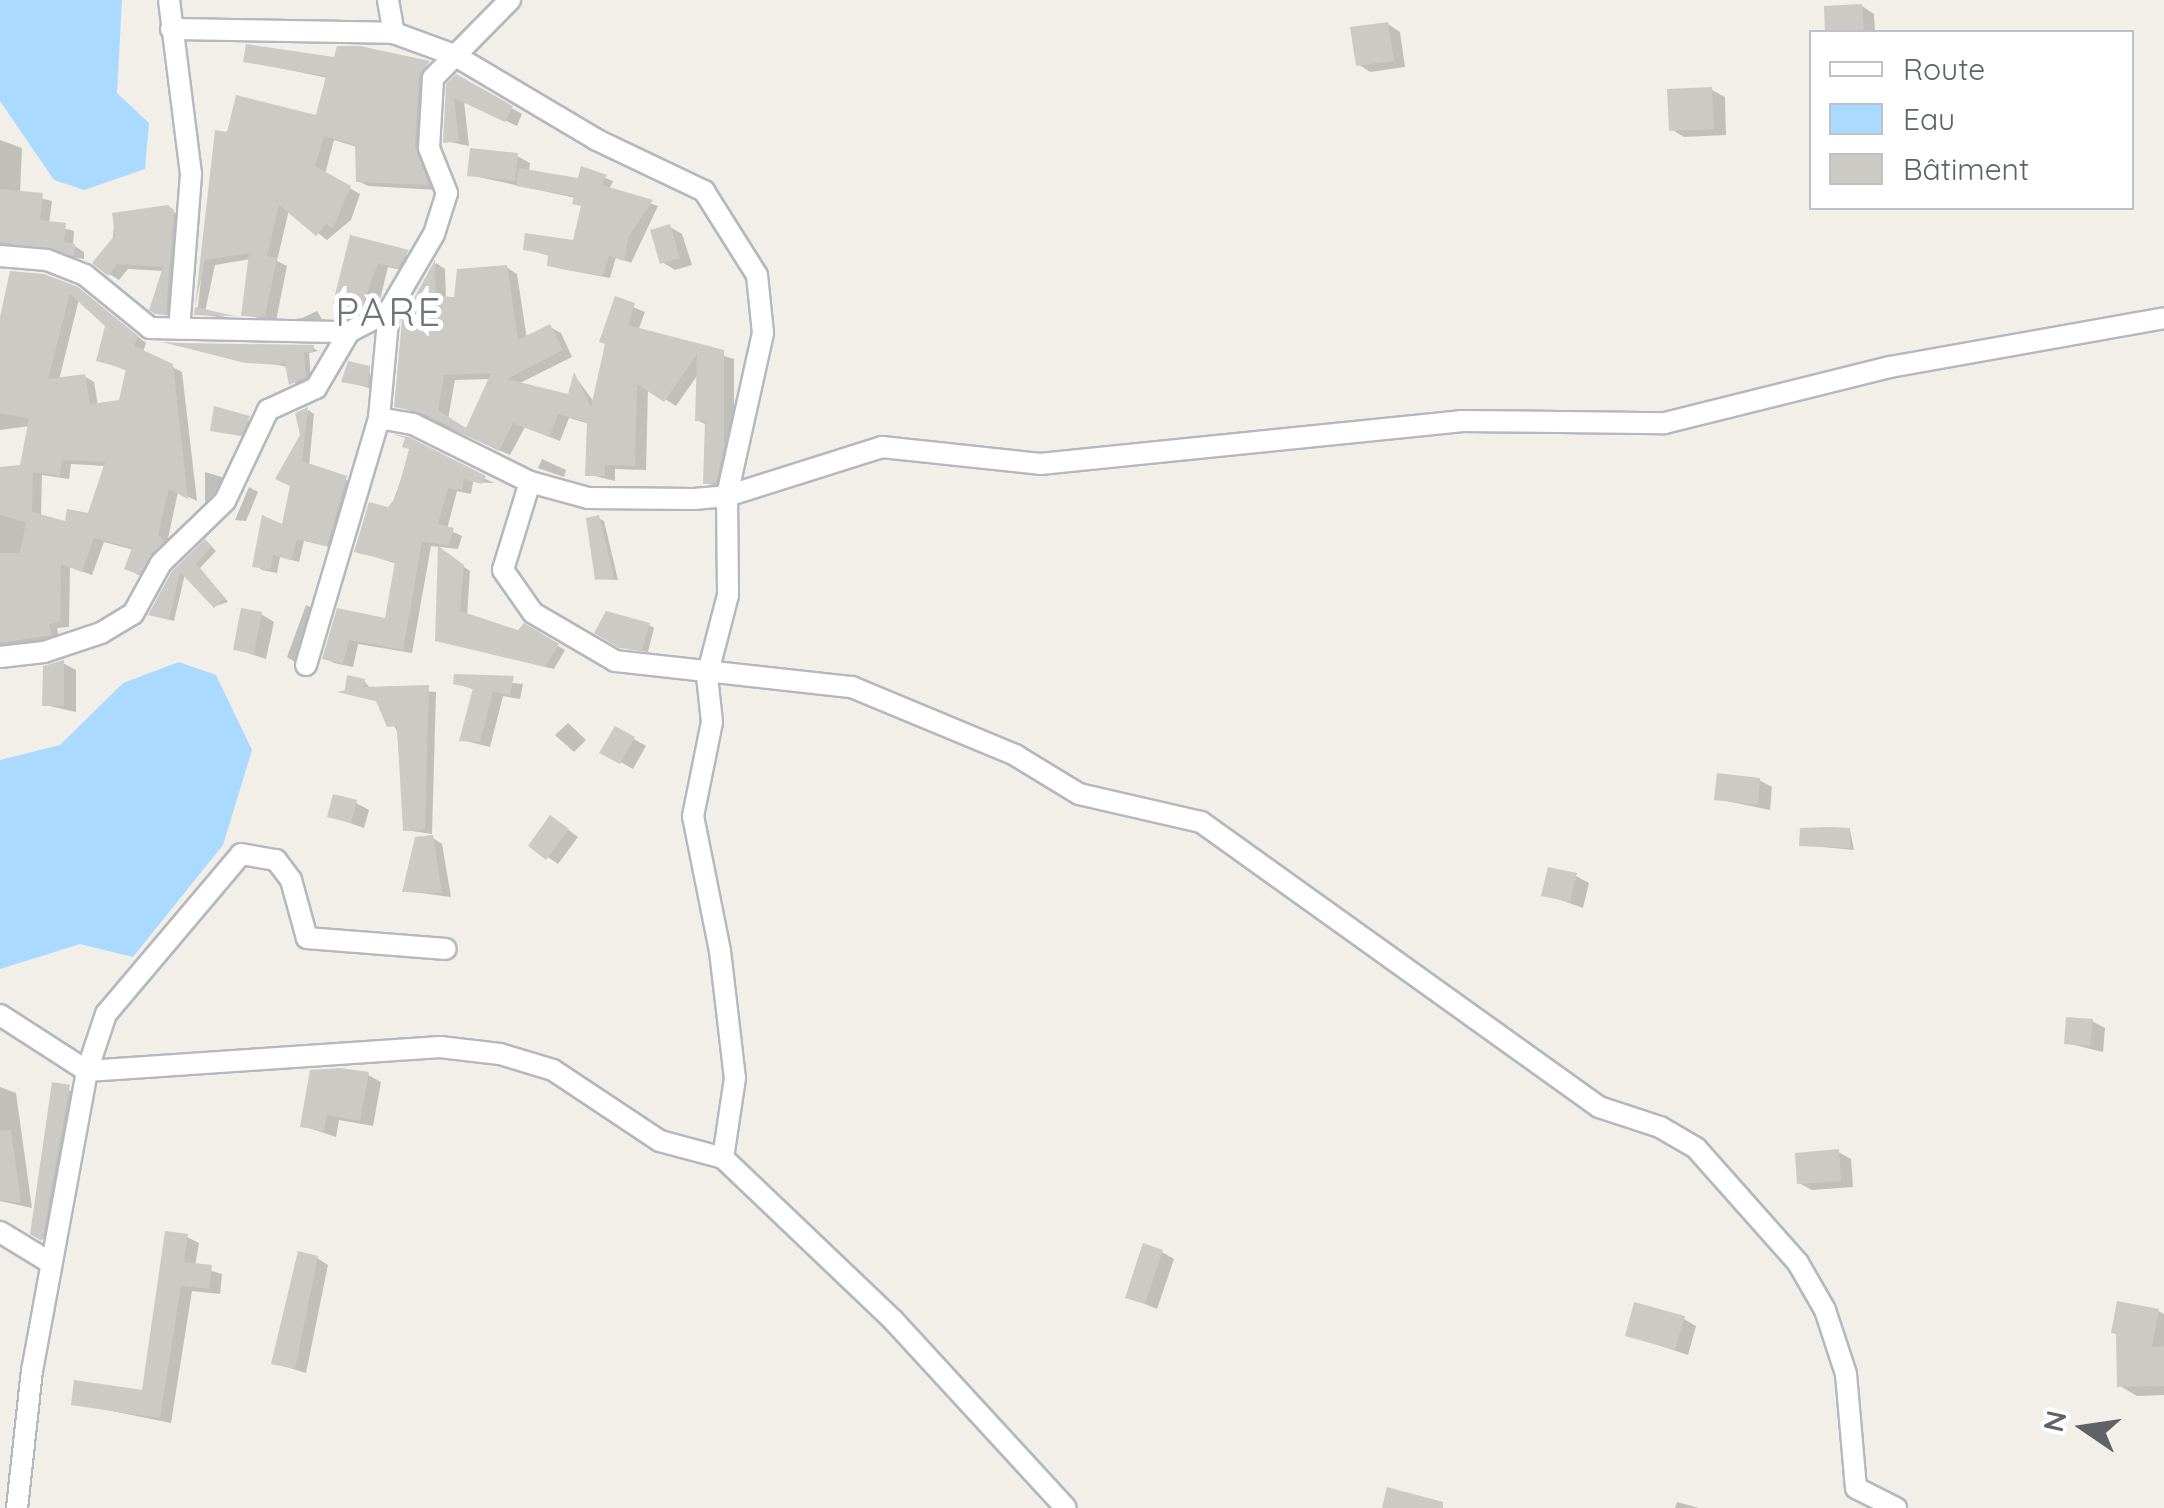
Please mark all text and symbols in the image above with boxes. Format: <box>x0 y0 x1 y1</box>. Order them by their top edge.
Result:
legend <box>1809 30 2134 210</box>
text: Route <box>1903 50 1985 88</box>
text: Eau <box>1903 100 1955 138</box>
text: Bâtiment <box>1903 150 2029 188</box>
district label: PARE <box>335 287 443 335</box>
north arrow <box>2034 1378 2134 1478</box>
text: N <box>2035 1407 2074 1435</box>

